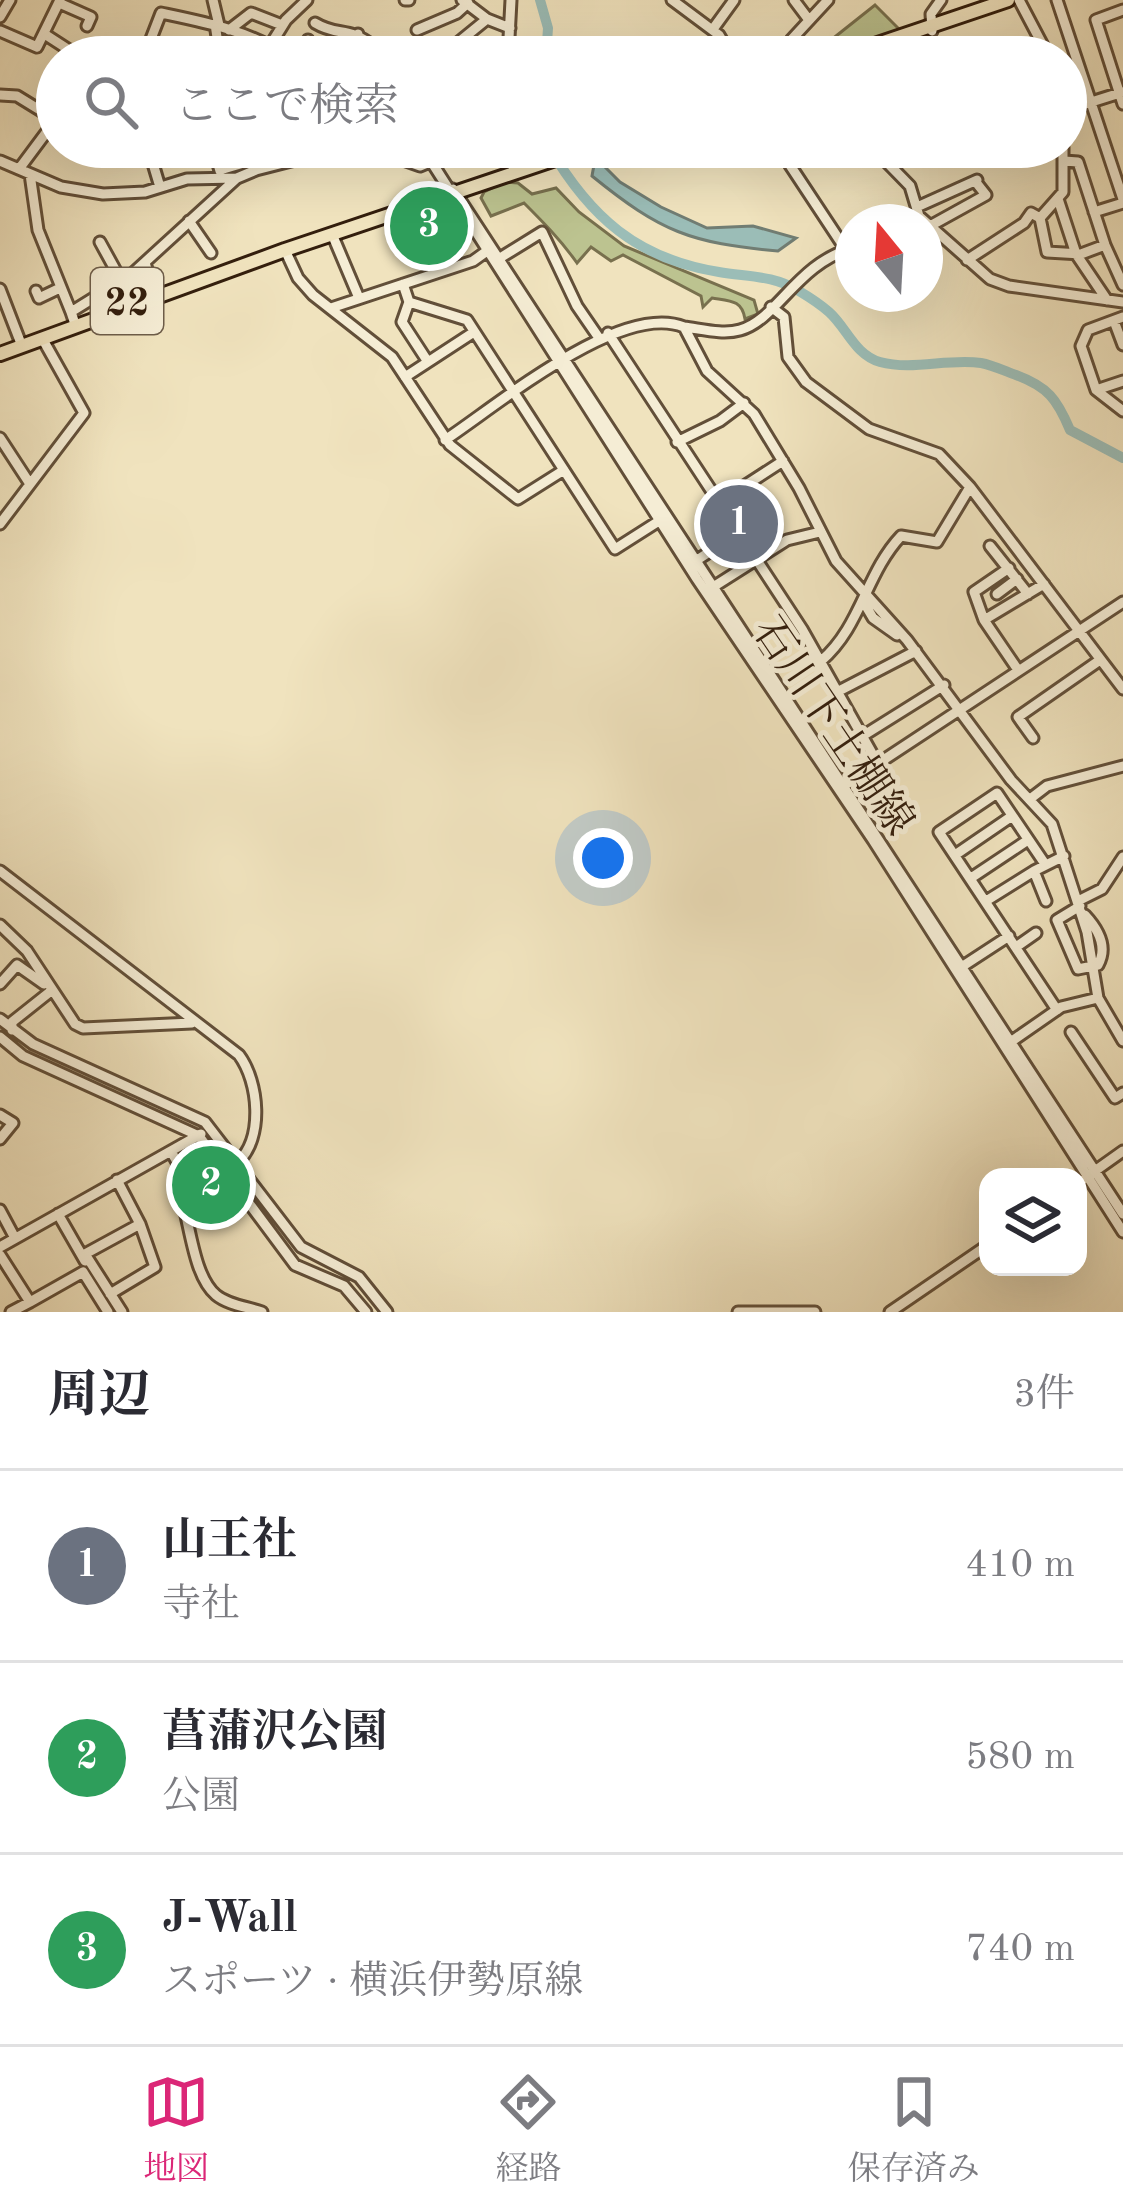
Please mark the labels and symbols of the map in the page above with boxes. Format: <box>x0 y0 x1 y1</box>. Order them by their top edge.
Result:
pin: 3 <box>390 181 468 271</box>
north arrow <box>835 204 943 312</box>
road number: 22 <box>91 268 163 334</box>
pin: 1 <box>700 479 778 569</box>
street label: 石川下土棚線 <box>744 609 923 843</box>
your location <box>573 828 633 888</box>
pin: 2 <box>172 1140 250 1230</box>

